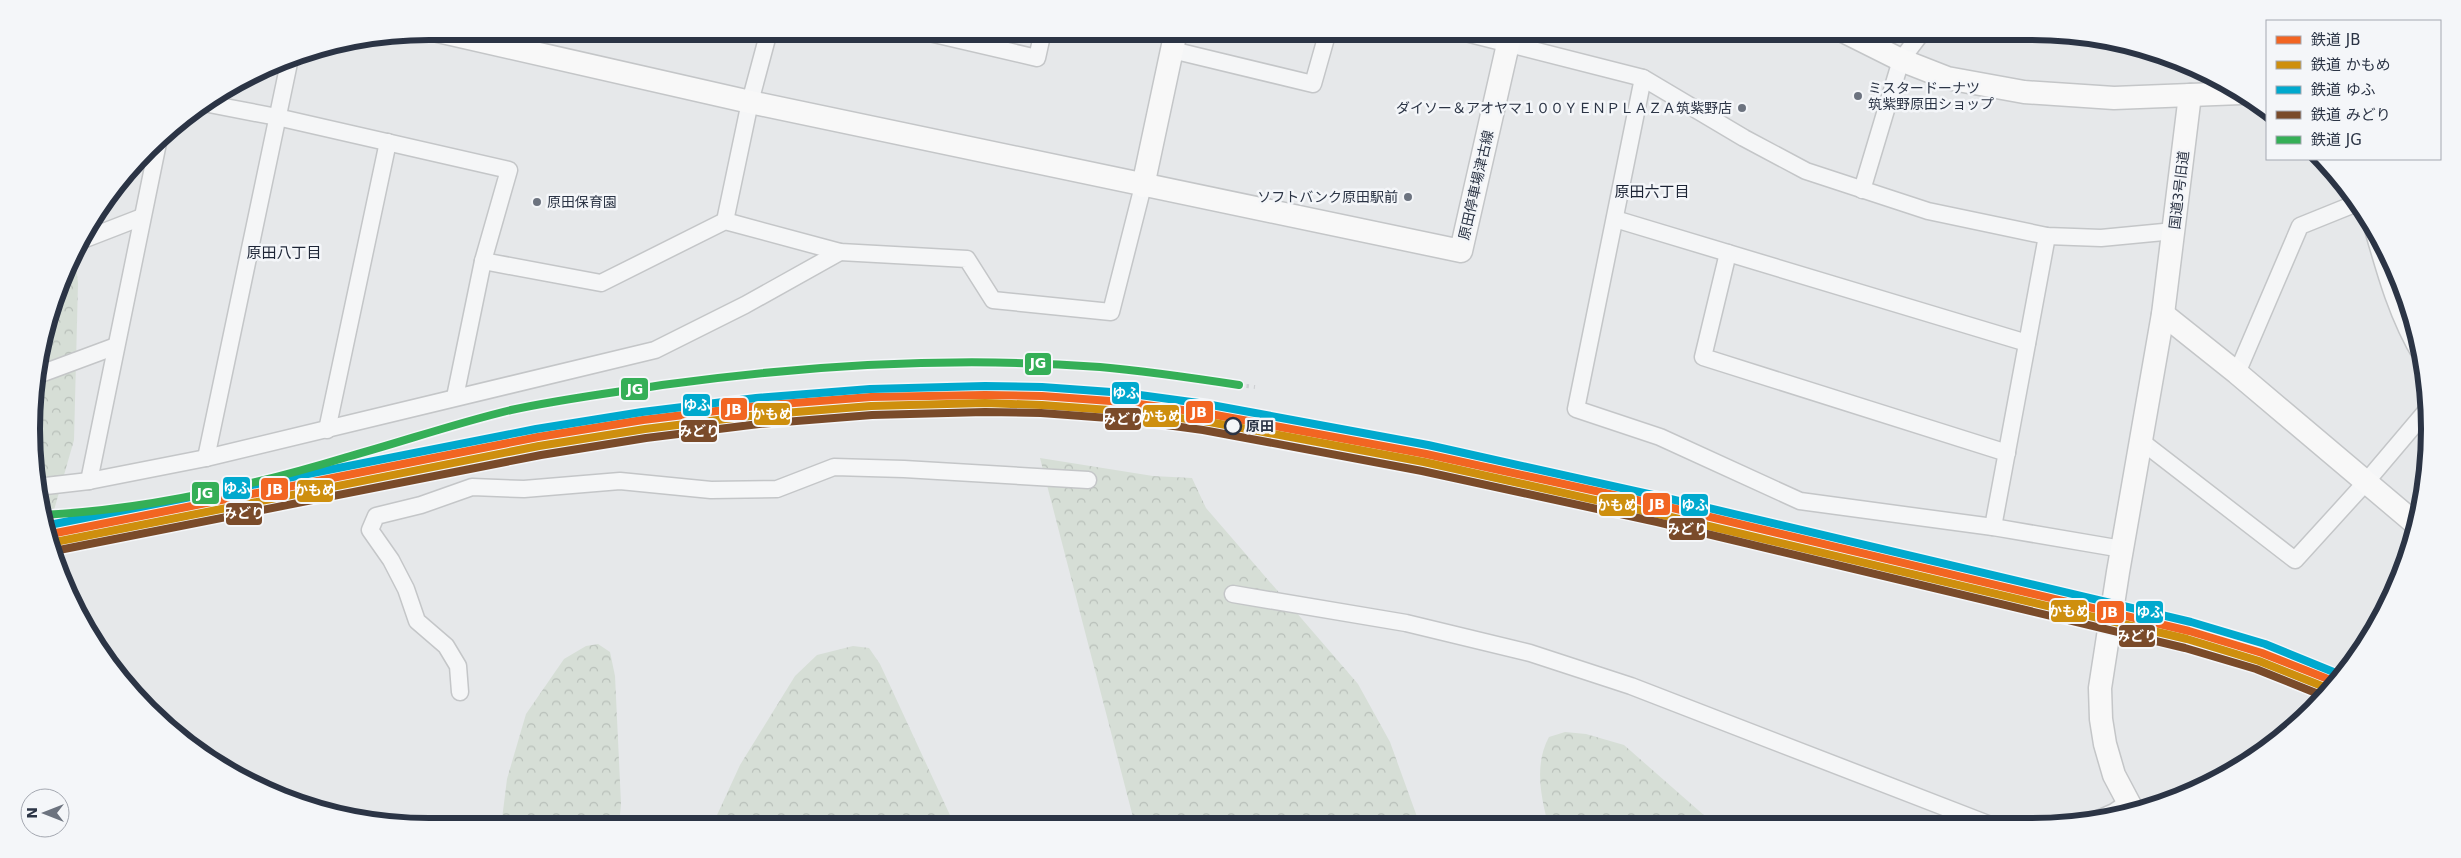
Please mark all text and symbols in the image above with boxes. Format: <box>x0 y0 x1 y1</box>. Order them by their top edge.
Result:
legend <box>2266 20 2441 160</box>
text: 鉄道 JB <box>2311 31 2360 49</box>
text: 鉄道 かもめ <box>2311 56 2391 74</box>
place label: ミスタードーナツ 筑紫野原田ショップ <box>1868 80 1994 112</box>
text: 鉄道 ゆふ <box>2311 81 2375 99</box>
marker: ミスタードーナツ 筑紫野原田ショップ <box>1852 90 1864 102</box>
place label: ダイソー＆アオヤマ１００ＹＥＮＰＬＡＺＡ筑紫野店 <box>1396 100 1732 116</box>
marker: ダイソー＆アオヤマ１００ＹＥＮＰＬＡＺＡ筑紫野店 <box>1736 102 1748 114</box>
text: 鉄道 みどり <box>2311 106 2391 124</box>
street label: 原田停車場津古線 <box>1456 129 1496 241</box>
text: 鉄道 JG <box>2311 131 2362 149</box>
street label: 国道3号旧道 <box>2166 150 2192 230</box>
district label: 原田六丁目 <box>1614 183 1690 201</box>
place label: ソフトバンク原田駅前 <box>1257 189 1398 205</box>
marker: ソフトバンク原田駅前 <box>1402 191 1414 203</box>
place label: 原田保育園 <box>547 194 617 210</box>
marker: 原田保育園 <box>531 196 543 208</box>
district label: 原田八丁目 <box>246 244 322 262</box>
line badge: JG <box>1024 352 1052 376</box>
text: JG <box>1029 355 1046 371</box>
line badge: JG <box>620 377 649 401</box>
text: JG <box>626 381 643 397</box>
line badge: ゆふ <box>1111 381 1140 405</box>
text: ゆふ <box>1112 385 1140 401</box>
line badge: ゆふ <box>682 393 711 417</box>
text: ゆふ <box>683 397 711 413</box>
line badge: JB <box>720 397 748 421</box>
line badge: JB <box>1185 400 1214 424</box>
text: JB <box>725 401 742 417</box>
line badge: かもめ <box>753 402 791 426</box>
line badge: かもめ <box>1142 404 1180 428</box>
text: JB <box>1190 404 1207 420</box>
text: かもめ <box>751 406 793 422</box>
line badge: みどり <box>1104 407 1142 431</box>
text: かもめ <box>1140 408 1182 424</box>
text: みどり <box>1102 411 1144 427</box>
marker: 原田 <box>1224 417 1242 435</box>
place label: 原田 <box>1246 418 1274 434</box>
line badge: みどり <box>680 419 718 443</box>
text: みどり <box>678 423 720 439</box>
line badge: ゆふ <box>222 476 251 500</box>
line badge: JB <box>260 477 289 501</box>
line badge: かもめ <box>296 479 334 503</box>
text: ゆふ <box>223 480 251 496</box>
line badge: JG <box>191 481 220 505</box>
text: JB <box>266 481 283 497</box>
text: かもめ <box>294 482 336 498</box>
text: JG <box>196 485 213 501</box>
line badge: JB <box>1642 492 1671 516</box>
line badge: かもめ <box>1598 493 1636 517</box>
line badge: ゆふ <box>1680 493 1709 517</box>
text: JB <box>1648 496 1665 512</box>
text: かもめ <box>1596 497 1638 513</box>
text: ゆふ <box>1681 497 1709 513</box>
line badge: みどり <box>225 502 263 526</box>
text: みどり <box>223 505 265 521</box>
line badge: みどり <box>1668 517 1706 541</box>
text: みどり <box>1666 521 1708 537</box>
line badge: かもめ <box>2050 599 2088 623</box>
line badge: JB <box>2096 600 2125 624</box>
line badge: ゆふ <box>2135 600 2164 624</box>
text: かもめ <box>2048 603 2090 619</box>
text: JB <box>2101 604 2118 620</box>
text: ゆふ <box>2136 604 2164 620</box>
line badge: みどり <box>2118 624 2156 648</box>
text: みどり <box>2116 628 2158 644</box>
north arrow <box>20 788 70 838</box>
text: N <box>24 807 40 819</box>

